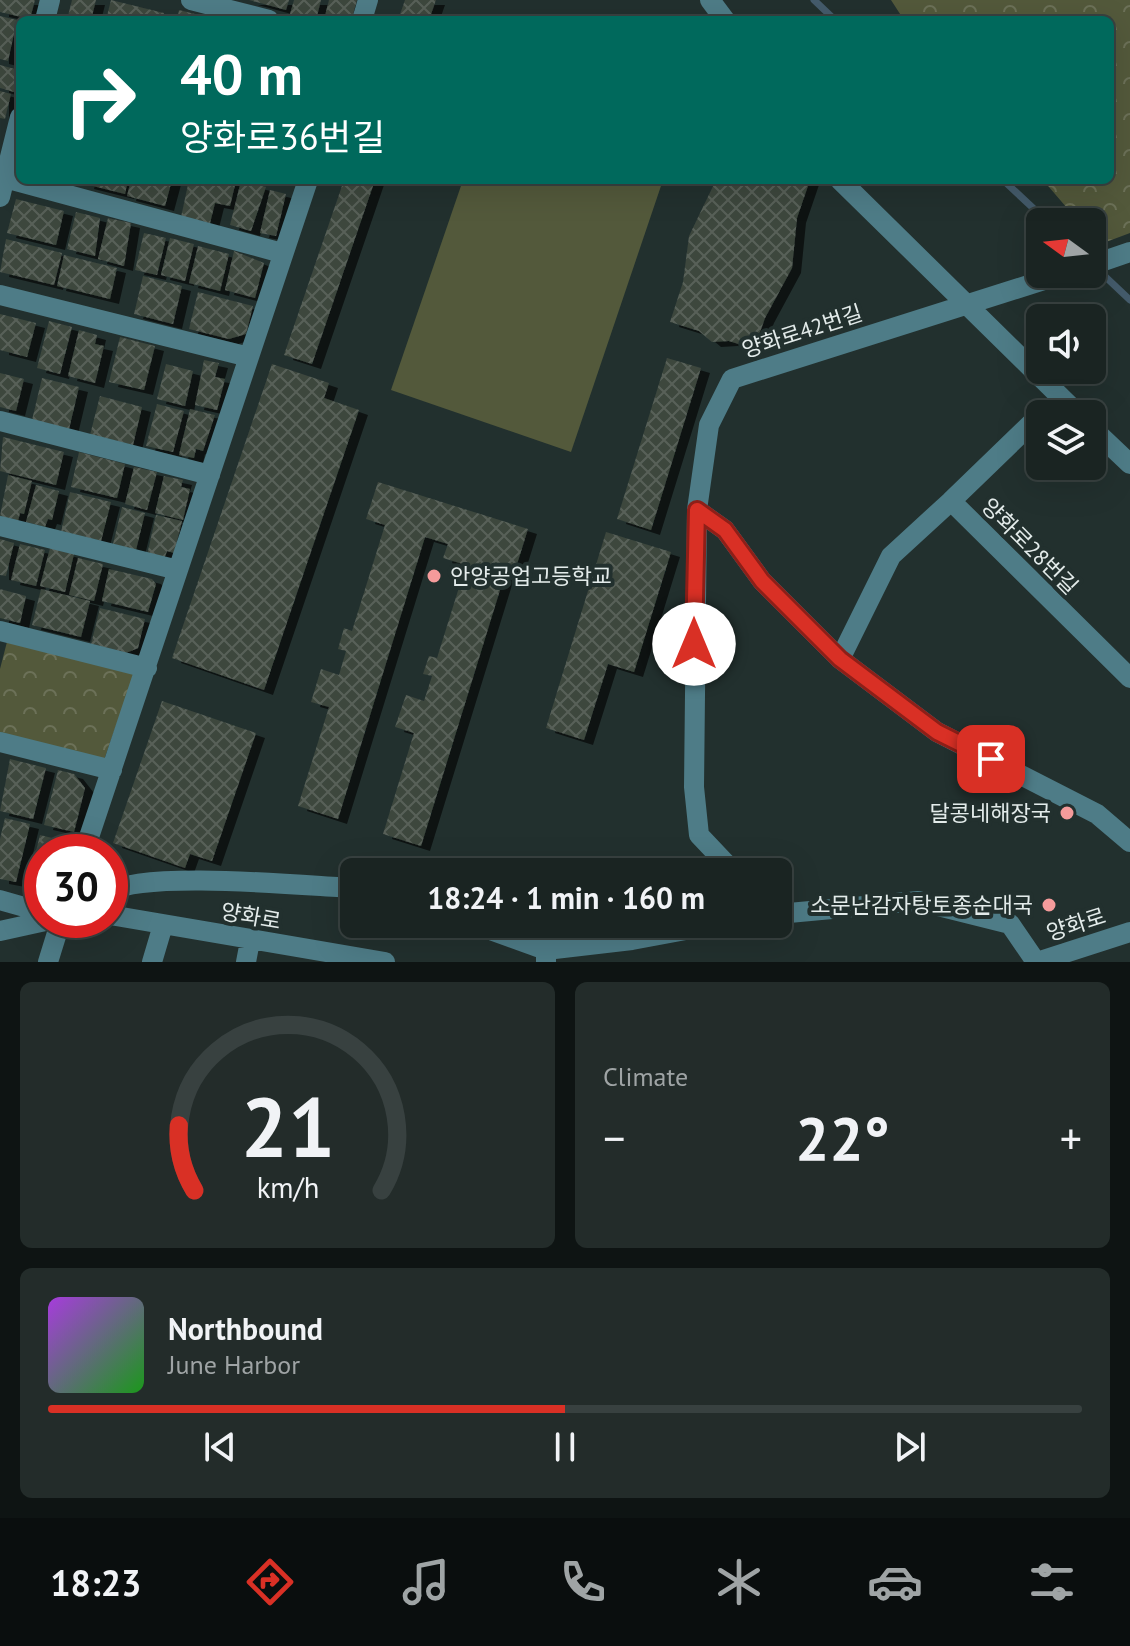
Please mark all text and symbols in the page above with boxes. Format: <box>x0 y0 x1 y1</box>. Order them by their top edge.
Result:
text: 40 m <box>180 38 303 110</box>
icon: right <box>48 48 152 152</box>
text: 양화로36번길 <box>180 113 385 160</box>
north arrow <box>1026 208 1106 288</box>
map controls <box>1026 208 1106 480</box>
street label: 양화로42번길 <box>738 298 866 364</box>
button: sound <box>1026 304 1106 384</box>
button: layers <box>1026 400 1106 480</box>
street label: 양화로28번길 <box>976 492 1084 600</box>
place label: 안양공업고등학교 <box>450 562 612 590</box>
marker: 안양공업고등학교 <box>425 567 443 585</box>
position arrow <box>652 602 736 686</box>
pin <box>957 725 1025 793</box>
icon: arrive <box>969 737 1013 781</box>
place label: 달콩네해장국 <box>930 799 1051 827</box>
marker: 달콩네해장국 <box>1058 804 1076 822</box>
speed limit sign: 30 <box>24 834 128 938</box>
text: 18:24 · 1 min · 160 m <box>427 878 705 917</box>
place label: 소문난감자탕토종순대국 <box>810 891 1033 919</box>
marker: 소문난감자탕토종순대국 <box>1040 896 1058 914</box>
street label: 양화로 <box>219 897 283 935</box>
street label: 양화로 <box>1043 901 1109 947</box>
text: Climate <box>603 1060 688 1093</box>
text: 21 <box>240 1072 335 1180</box>
text: 22° <box>795 1099 890 1177</box>
text: − <box>603 1109 625 1166</box>
text: + <box>1060 1109 1082 1166</box>
text: km/h <box>256 1169 319 1206</box>
text: Northbound <box>168 1309 323 1348</box>
text: June Harbor <box>168 1348 300 1381</box>
icon: previous <box>198 1425 242 1469</box>
icon: pause <box>543 1425 587 1469</box>
icon: next <box>888 1425 932 1469</box>
icon: directions <box>242 1554 298 1610</box>
icon: music <box>398 1554 454 1610</box>
icon: phone <box>555 1554 611 1610</box>
icon: climate <box>711 1554 767 1610</box>
icon: car <box>867 1554 923 1610</box>
icon: filters <box>1024 1554 1080 1610</box>
text: 18:23 <box>50 1559 142 1606</box>

